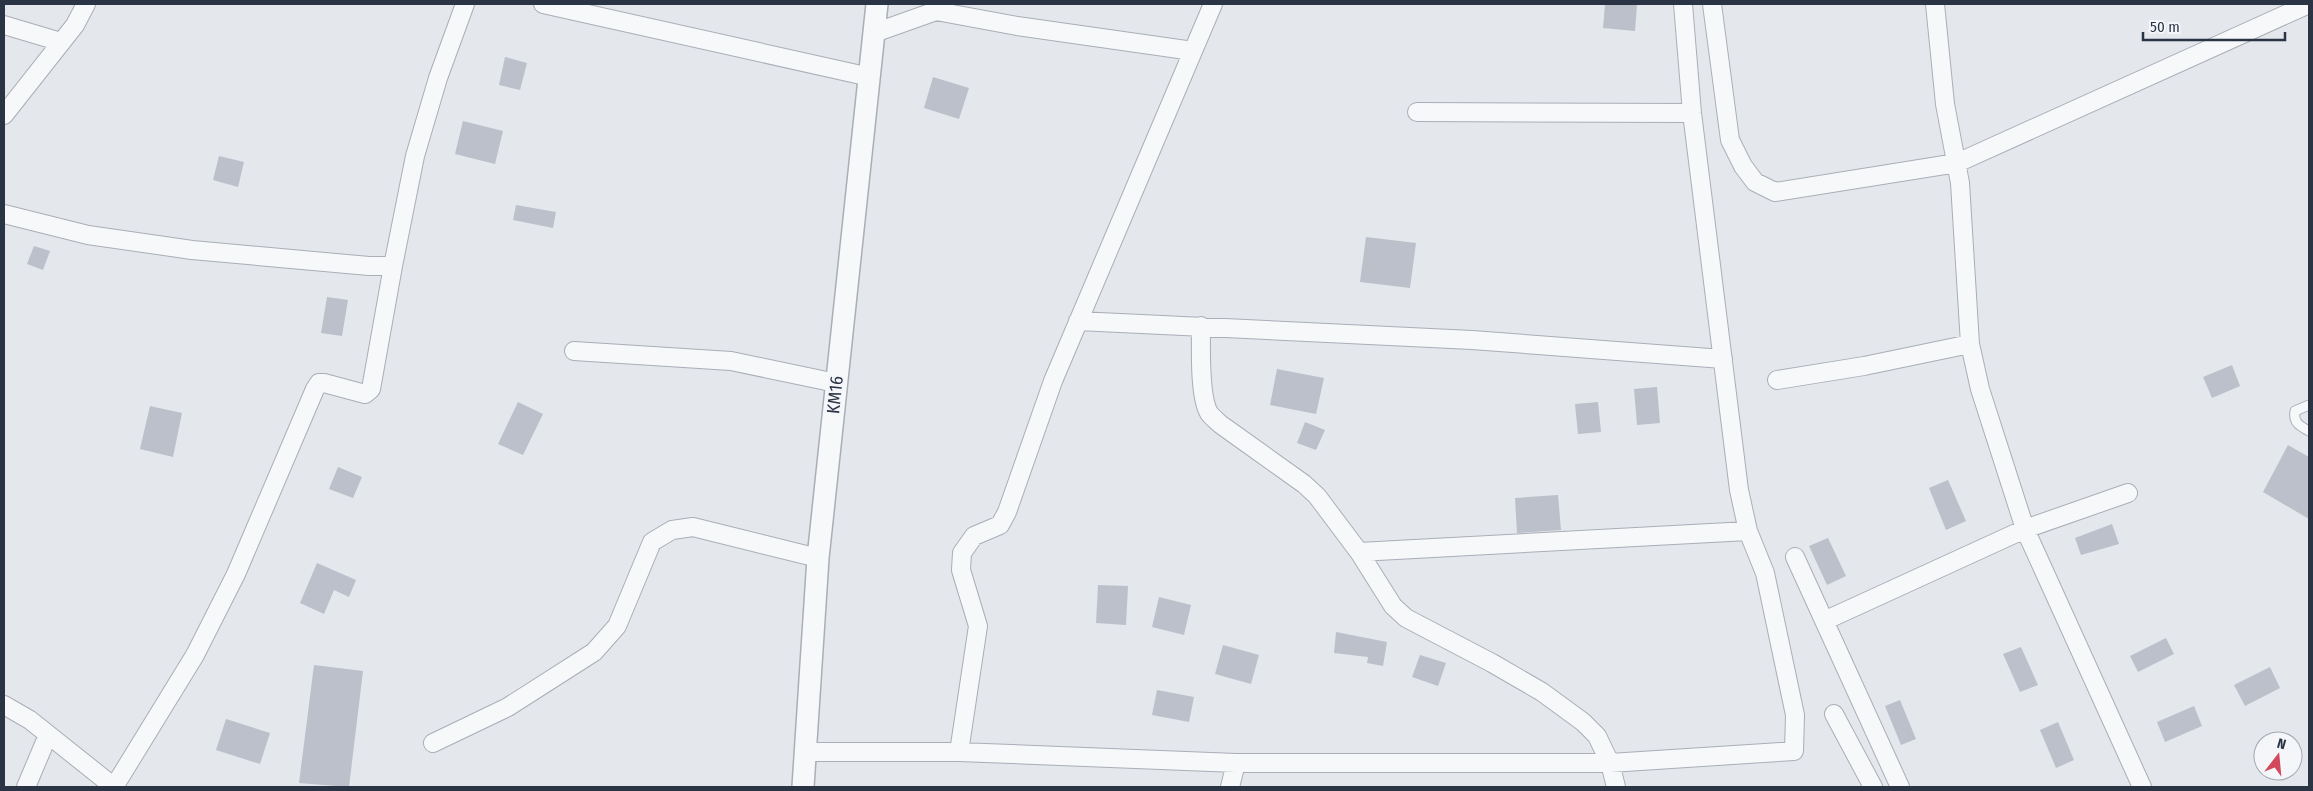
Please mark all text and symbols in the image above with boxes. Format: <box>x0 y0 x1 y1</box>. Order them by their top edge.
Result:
scale bar <box>2143 10 2286 42</box>
text: 50 m <box>2150 18 2180 36</box>
street label: KM16 <box>822 375 848 415</box>
north arrow <box>2253 731 2303 781</box>
text: N <box>2275 735 2288 753</box>

